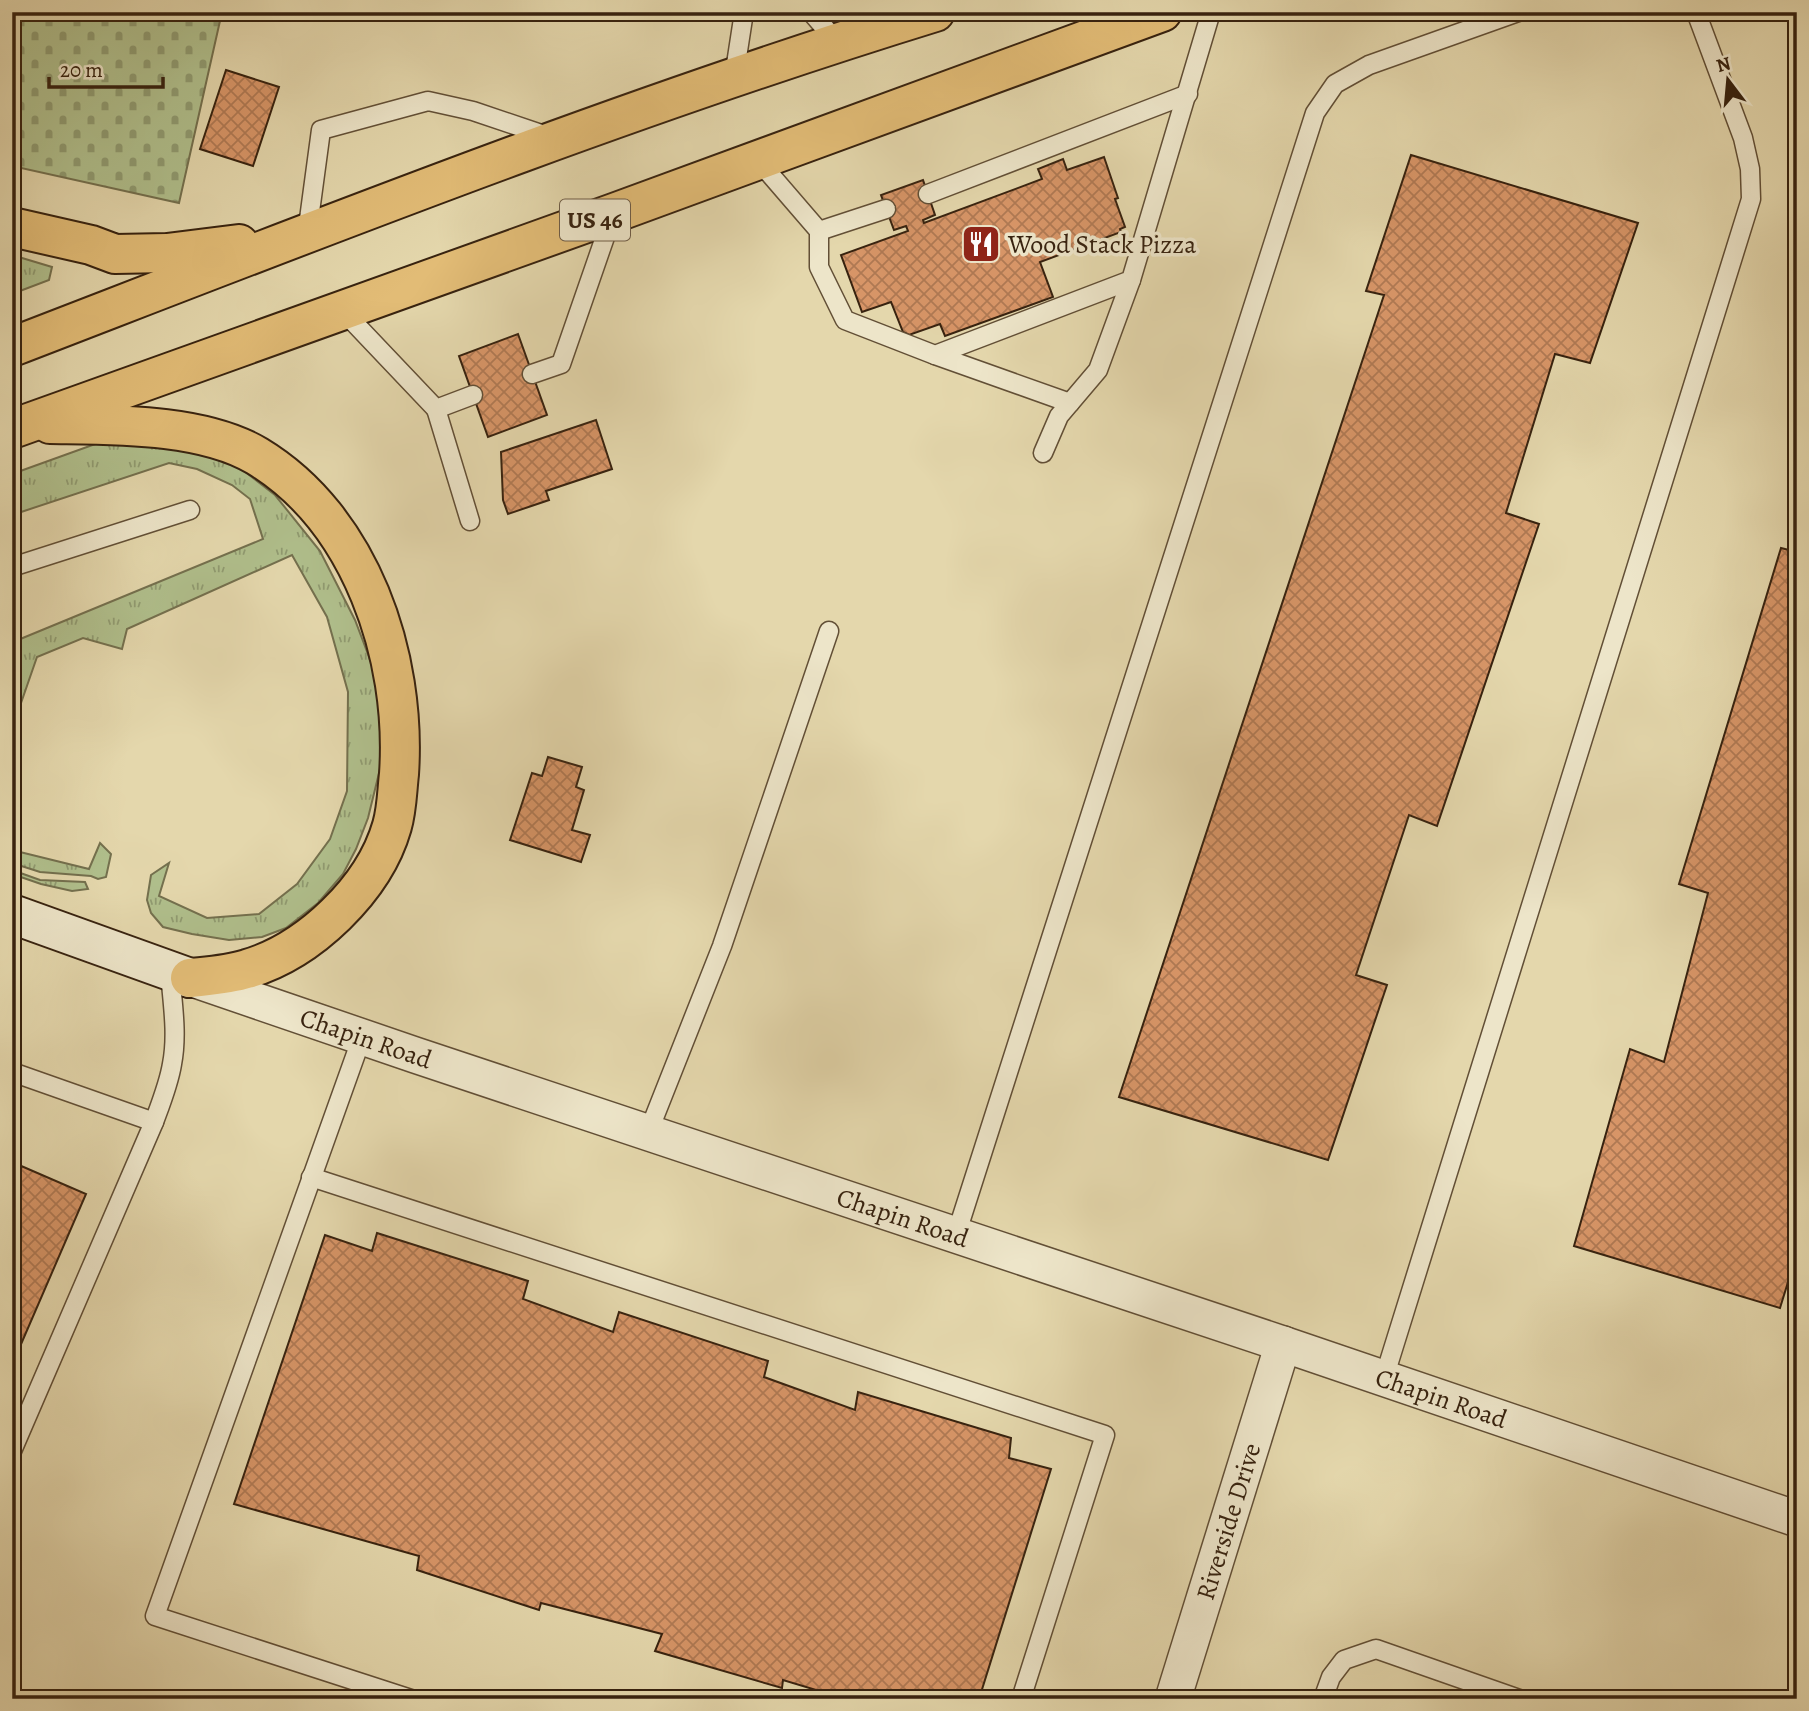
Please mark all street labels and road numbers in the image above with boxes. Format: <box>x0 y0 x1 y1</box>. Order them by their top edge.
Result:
road number: US 46 <box>560 200 630 240</box>
street label: Chapin Road <box>296 999 436 1077</box>
street label: Chapin Road <box>832 1179 973 1256</box>
street label: Chapin Road <box>1371 1359 1512 1437</box>
street label: Riverside Drive <box>1187 1438 1269 1604</box>

